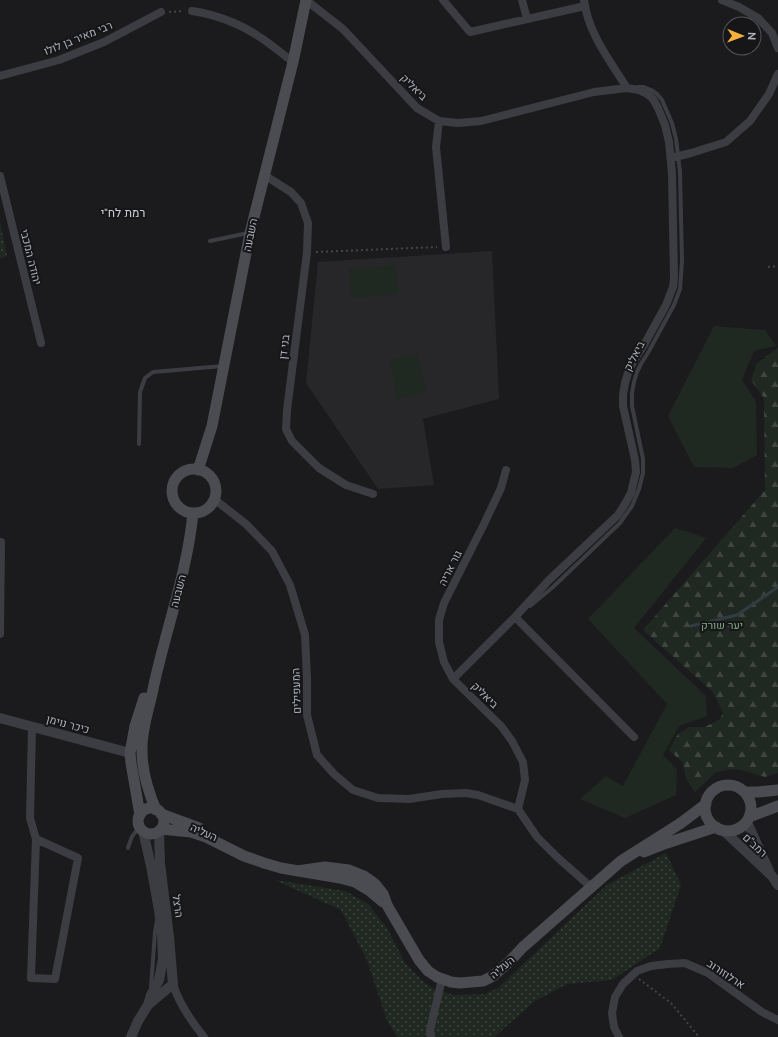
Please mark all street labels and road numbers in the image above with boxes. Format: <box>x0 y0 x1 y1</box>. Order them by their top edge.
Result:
street label: רבי מאיר בן לולו <box>42 18 114 58</box>
street label: ביאליק <box>398 71 430 103</box>
street label: השבעה <box>240 217 260 253</box>
street label: יהודה המכבי <box>17 228 45 286</box>
street label: בני דן <box>276 334 292 360</box>
street label: ביאליק <box>621 338 648 373</box>
street label: גור אריה <box>435 548 465 588</box>
street label: השבעה <box>167 573 189 609</box>
street label: המעפילים <box>288 668 304 714</box>
street label: ביאליק <box>469 679 502 711</box>
street label: כיכר נוימן <box>45 712 91 736</box>
street label: העליה <box>188 820 220 844</box>
street label: רמב"ם <box>740 830 770 860</box>
street label: הרצל <box>169 893 187 919</box>
street label: העליה <box>487 953 517 981</box>
street label: ארלוזורוב <box>704 956 748 992</box>

